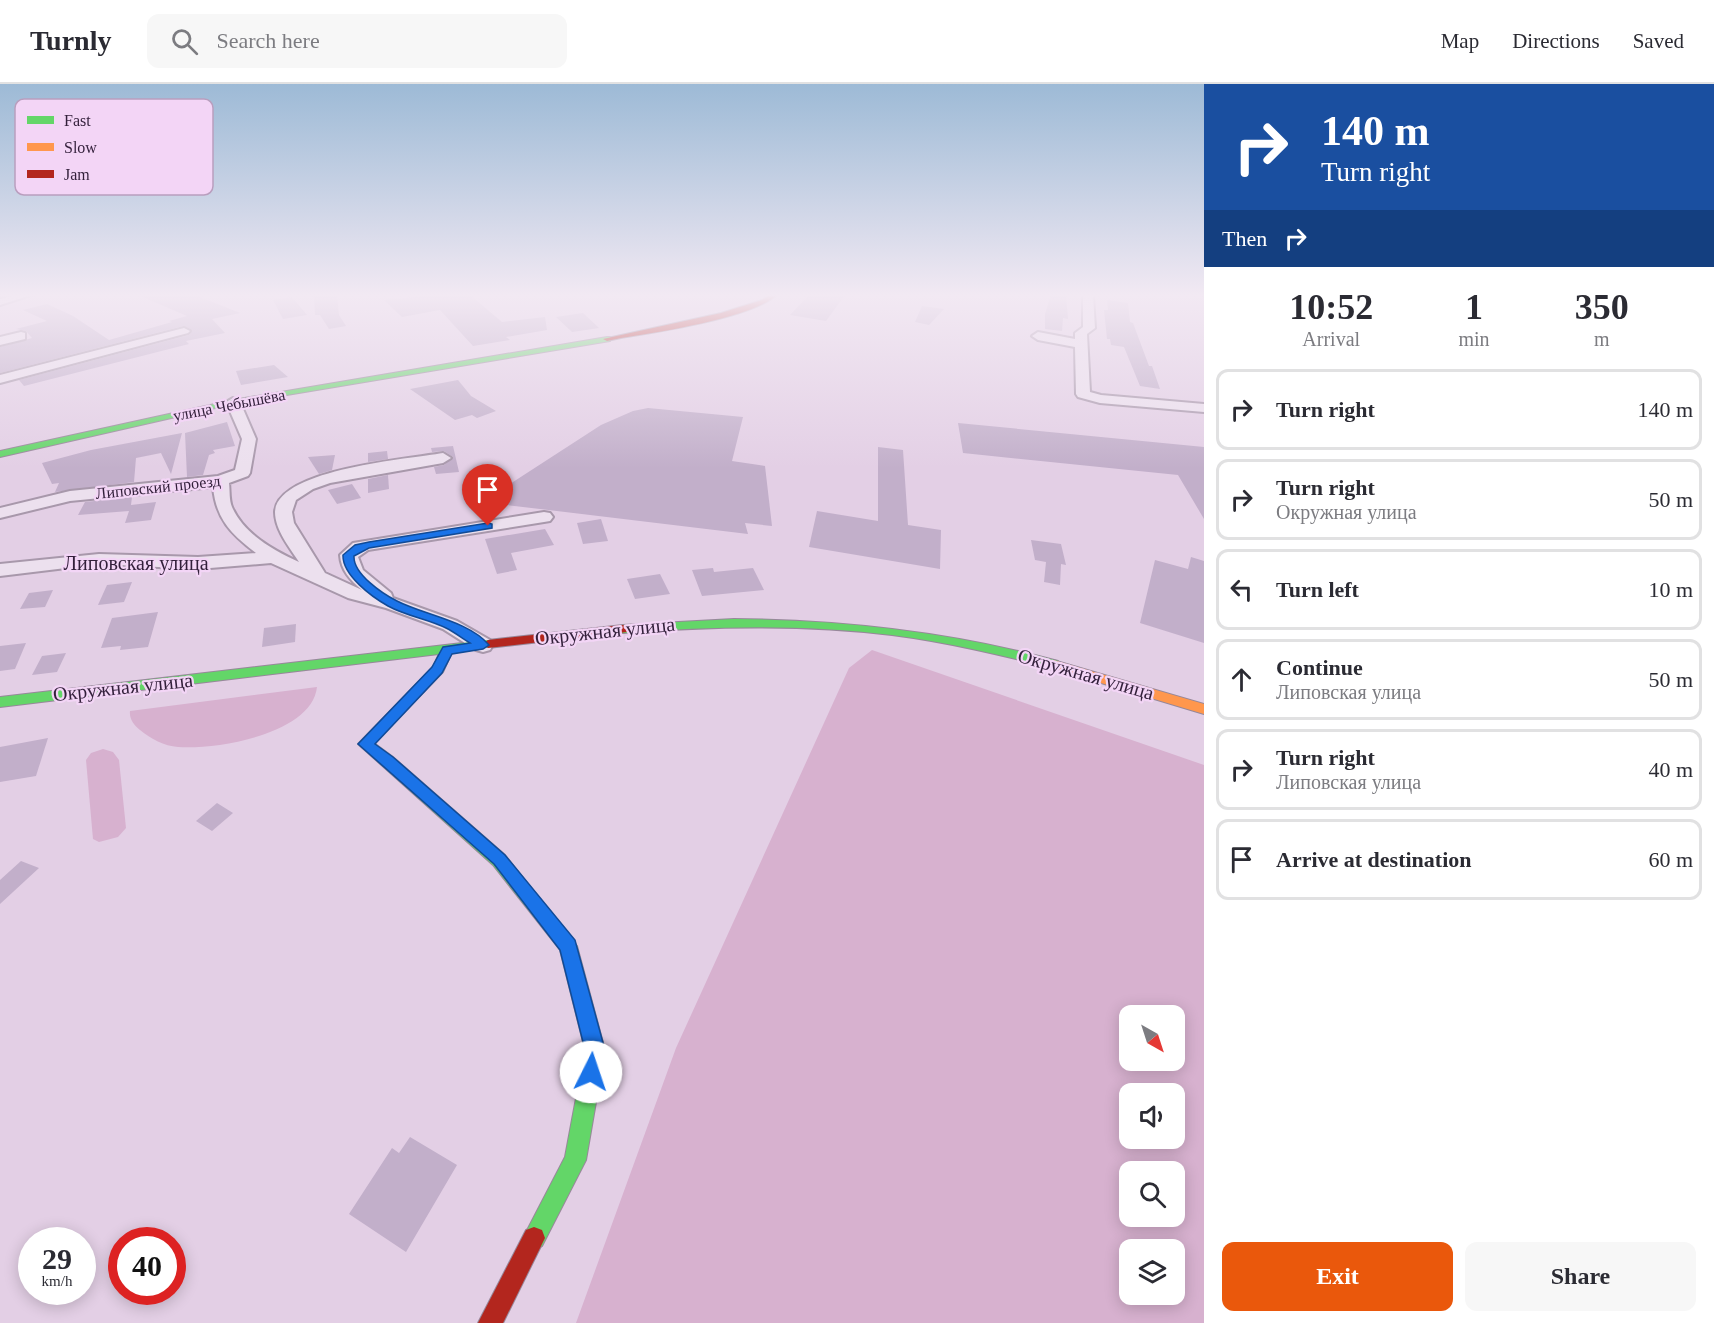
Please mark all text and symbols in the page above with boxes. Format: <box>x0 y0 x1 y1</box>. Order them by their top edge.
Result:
search box <box>147 14 567 68</box>
text: Turnly <box>30 25 111 56</box>
icon: search <box>168 25 201 58</box>
text: Search here <box>216 28 320 53</box>
text: Map <box>1441 29 1479 53</box>
text: Directions <box>1512 29 1600 53</box>
text: Saved <box>1633 29 1684 53</box>
legend <box>15 99 213 195</box>
icon: right <box>1222 108 1300 186</box>
text: 140 m <box>1321 108 1430 154</box>
text: Fast <box>64 112 91 129</box>
text: Slow <box>64 139 97 156</box>
text: Turn right <box>1321 157 1430 187</box>
text: Jam <box>64 166 90 183</box>
icon: right <box>1279 222 1312 255</box>
text: Then <box>1222 226 1267 251</box>
text: 10:52 <box>1289 287 1373 327</box>
text: 1 <box>1465 287 1483 327</box>
text: 350 <box>1575 287 1629 327</box>
text: Arrival <box>1302 328 1360 350</box>
text: min <box>1458 328 1490 350</box>
text: m <box>1594 328 1610 350</box>
street label: улица Чебышёва <box>172 386 287 425</box>
icon: right <box>1225 393 1258 426</box>
text: Turn right <box>1276 397 1375 422</box>
text: 140 m <box>1637 397 1693 422</box>
pin <box>462 464 513 526</box>
street label: Липовский проезд <box>95 472 221 503</box>
icon: arrive <box>471 473 504 506</box>
text: Turn right <box>1276 475 1375 500</box>
icon: right <box>1225 483 1258 516</box>
text: 50 m <box>1648 487 1693 512</box>
text: Окружная улица <box>1276 501 1417 523</box>
street label: Липовская улица <box>63 552 209 575</box>
icon: left <box>1225 573 1258 606</box>
text: Turn left <box>1276 577 1359 602</box>
text: 10 m <box>1648 577 1693 602</box>
street label: Окружная улица <box>534 613 676 650</box>
street label: Окружная улица <box>1015 644 1157 705</box>
text: Continue <box>1276 655 1363 680</box>
icon: ahead <box>1225 663 1258 696</box>
text: 50 m <box>1648 667 1693 692</box>
street label: Окружная улица <box>52 669 194 706</box>
text: Липовская улица <box>1276 681 1421 703</box>
text: Turn right <box>1276 745 1375 770</box>
icon: right <box>1225 753 1258 786</box>
text: 40 m <box>1648 757 1693 782</box>
text: Липовская улица <box>1276 771 1421 793</box>
icon: arrive <box>1225 843 1258 876</box>
text: Arrive at destination <box>1276 847 1472 872</box>
text: 60 m <box>1648 847 1693 872</box>
north arrow <box>1119 1005 1185 1071</box>
map controls <box>1119 1005 1185 1305</box>
position arrow <box>559 1040 623 1104</box>
button: sound <box>1119 1083 1185 1149</box>
button: search <box>1119 1161 1185 1227</box>
speed limit sign: 40 <box>108 1227 186 1305</box>
button: layers <box>1119 1239 1185 1305</box>
text: 29 <box>42 1242 72 1275</box>
button: Exit <box>1222 1242 1453 1311</box>
button: Share <box>1465 1242 1696 1311</box>
text: km/h <box>42 1273 72 1289</box>

